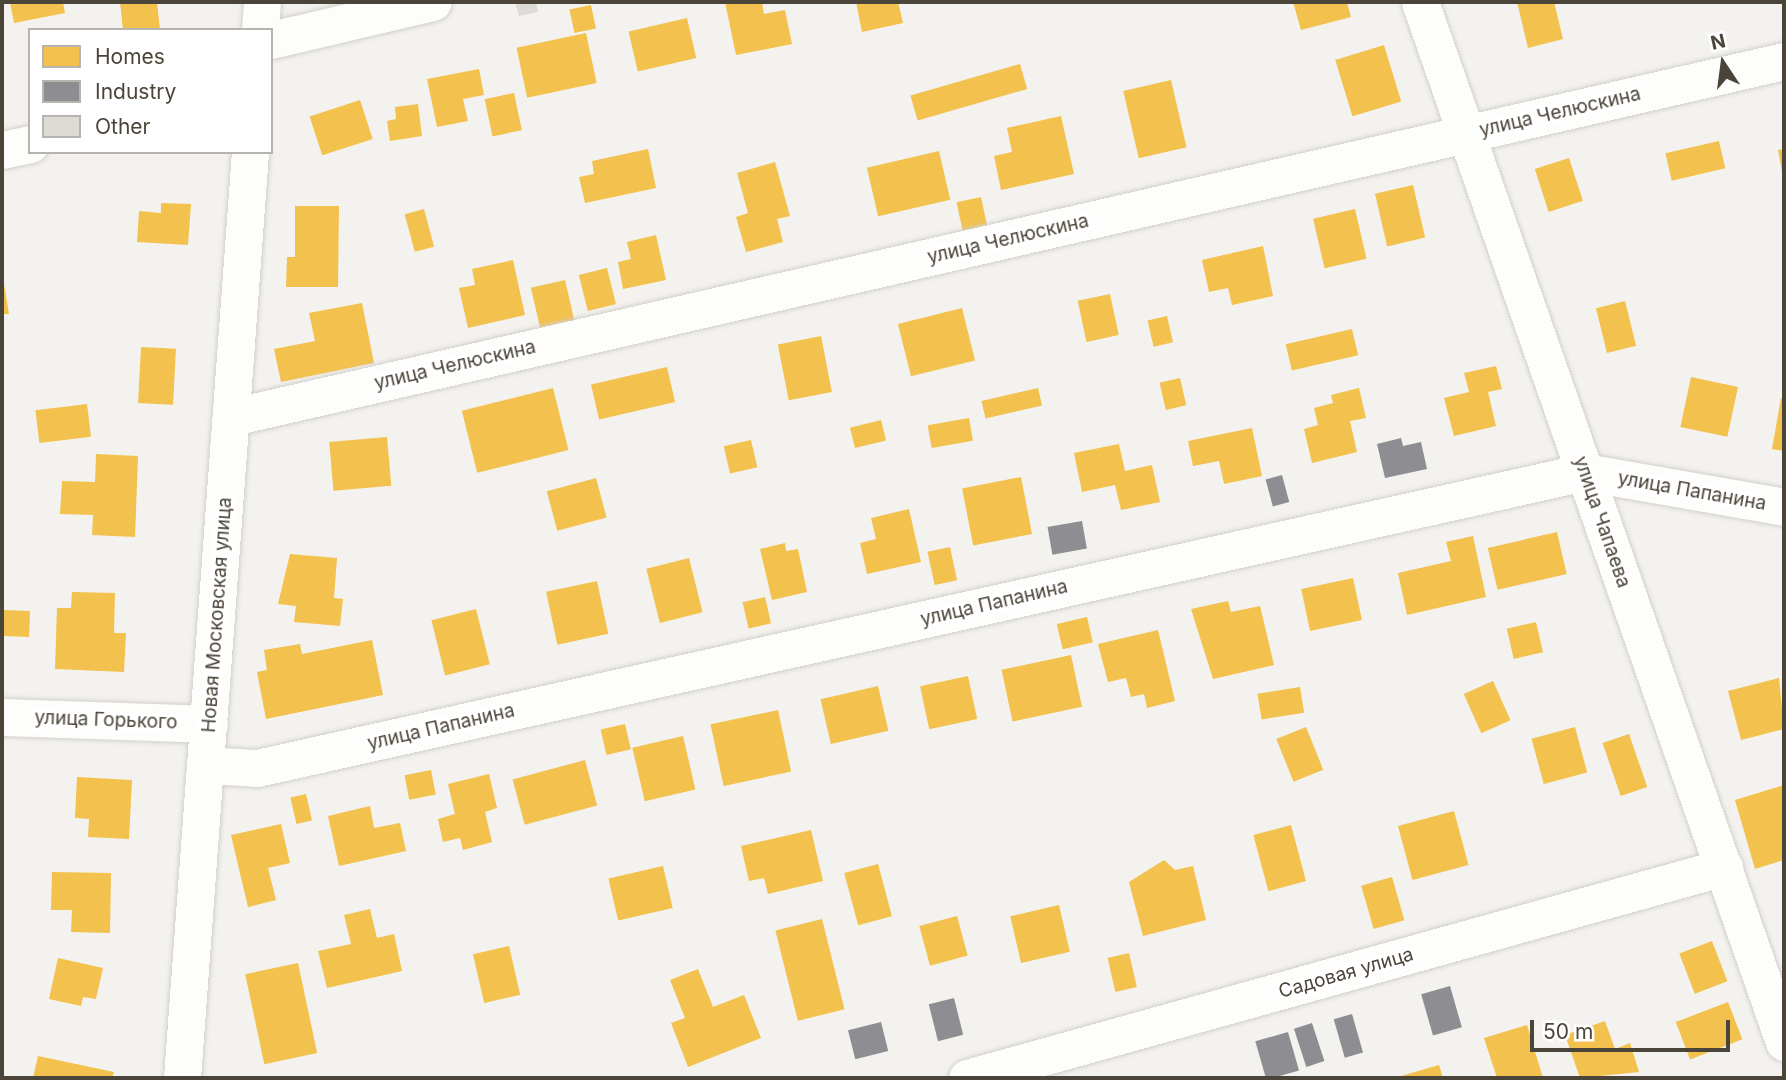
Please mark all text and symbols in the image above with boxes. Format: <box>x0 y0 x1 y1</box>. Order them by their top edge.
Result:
legend <box>28 28 273 154</box>
north arrow <box>1688 28 1758 98</box>
text: N <box>1709 29 1728 55</box>
text: Homes <box>95 44 165 69</box>
text: Industry <box>95 79 176 104</box>
street label: улица Челюскина <box>1477 82 1643 142</box>
text: Other <box>95 114 151 139</box>
street label: улица Челюскина <box>925 209 1091 269</box>
street label: улица Челюскина <box>372 335 538 395</box>
street label: улица Чапаева <box>1569 453 1635 591</box>
street label: улица Папанина <box>1616 467 1768 515</box>
street label: Новая Московская улица <box>197 497 237 733</box>
street label: улица Папанина <box>918 575 1070 631</box>
street label: улица Папанина <box>365 699 517 755</box>
street label: улица Горького <box>34 706 178 734</box>
street label: Садовая улица <box>1276 943 1416 1003</box>
scale bar <box>1534 1006 1734 1050</box>
text: 50 m <box>1543 1019 1593 1044</box>

